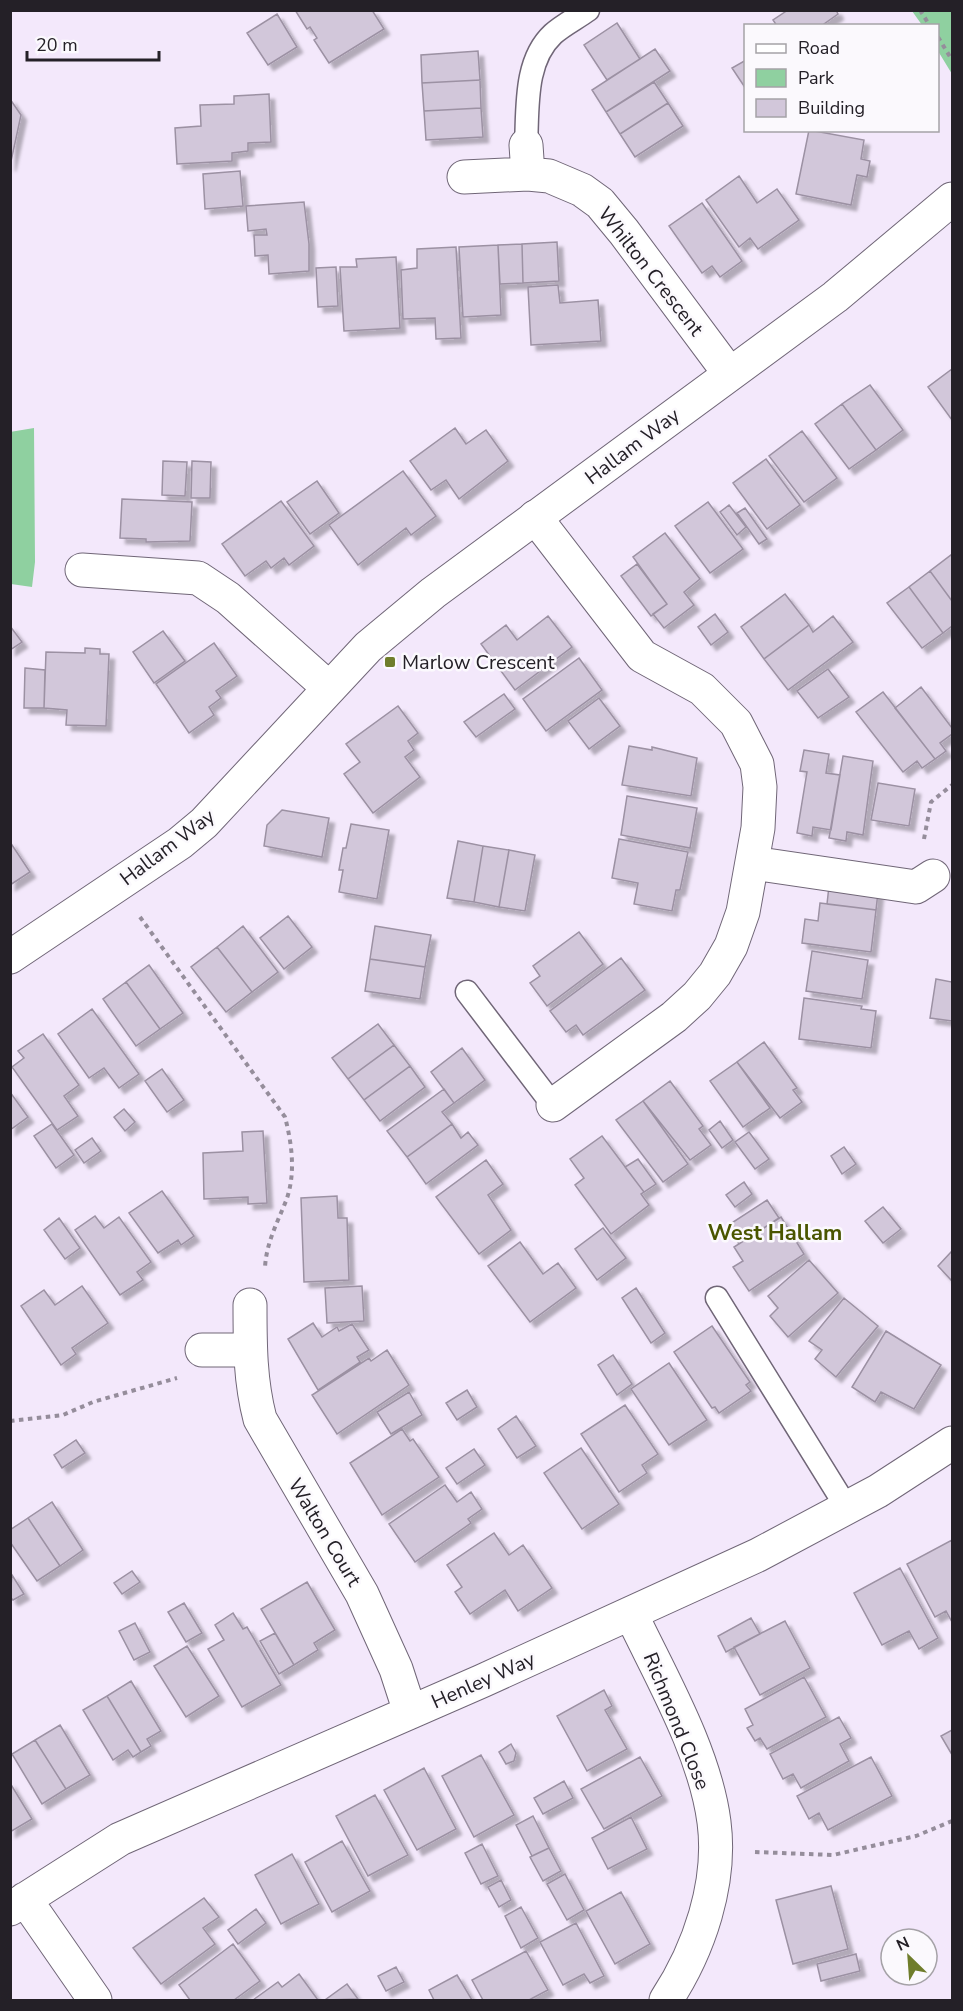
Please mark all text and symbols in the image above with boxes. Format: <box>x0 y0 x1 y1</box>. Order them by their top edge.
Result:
scale bar <box>27 24 159 62</box>
legend <box>744 24 939 132</box>
text: 20 m <box>36 33 78 57</box>
text: Road <box>798 36 840 60</box>
text: Park <box>798 66 835 90</box>
text: Building <box>798 96 865 120</box>
street label: Whilton Crescent <box>592 201 710 342</box>
street label: Hallam Way <box>579 401 686 491</box>
place label: Marlow Crescent <box>402 649 555 676</box>
marker: Marlow Crescent <box>383 655 397 669</box>
street label: Hallam Way <box>114 802 221 892</box>
district label: West Hallam <box>708 1218 842 1248</box>
street label: Walton Court <box>282 1473 368 1592</box>
street label: Henley Way <box>427 1645 540 1715</box>
street label: Richmond Close <box>637 1649 716 1794</box>
north arrow <box>879 1927 939 1987</box>
text: N <box>893 1932 913 1957</box>

